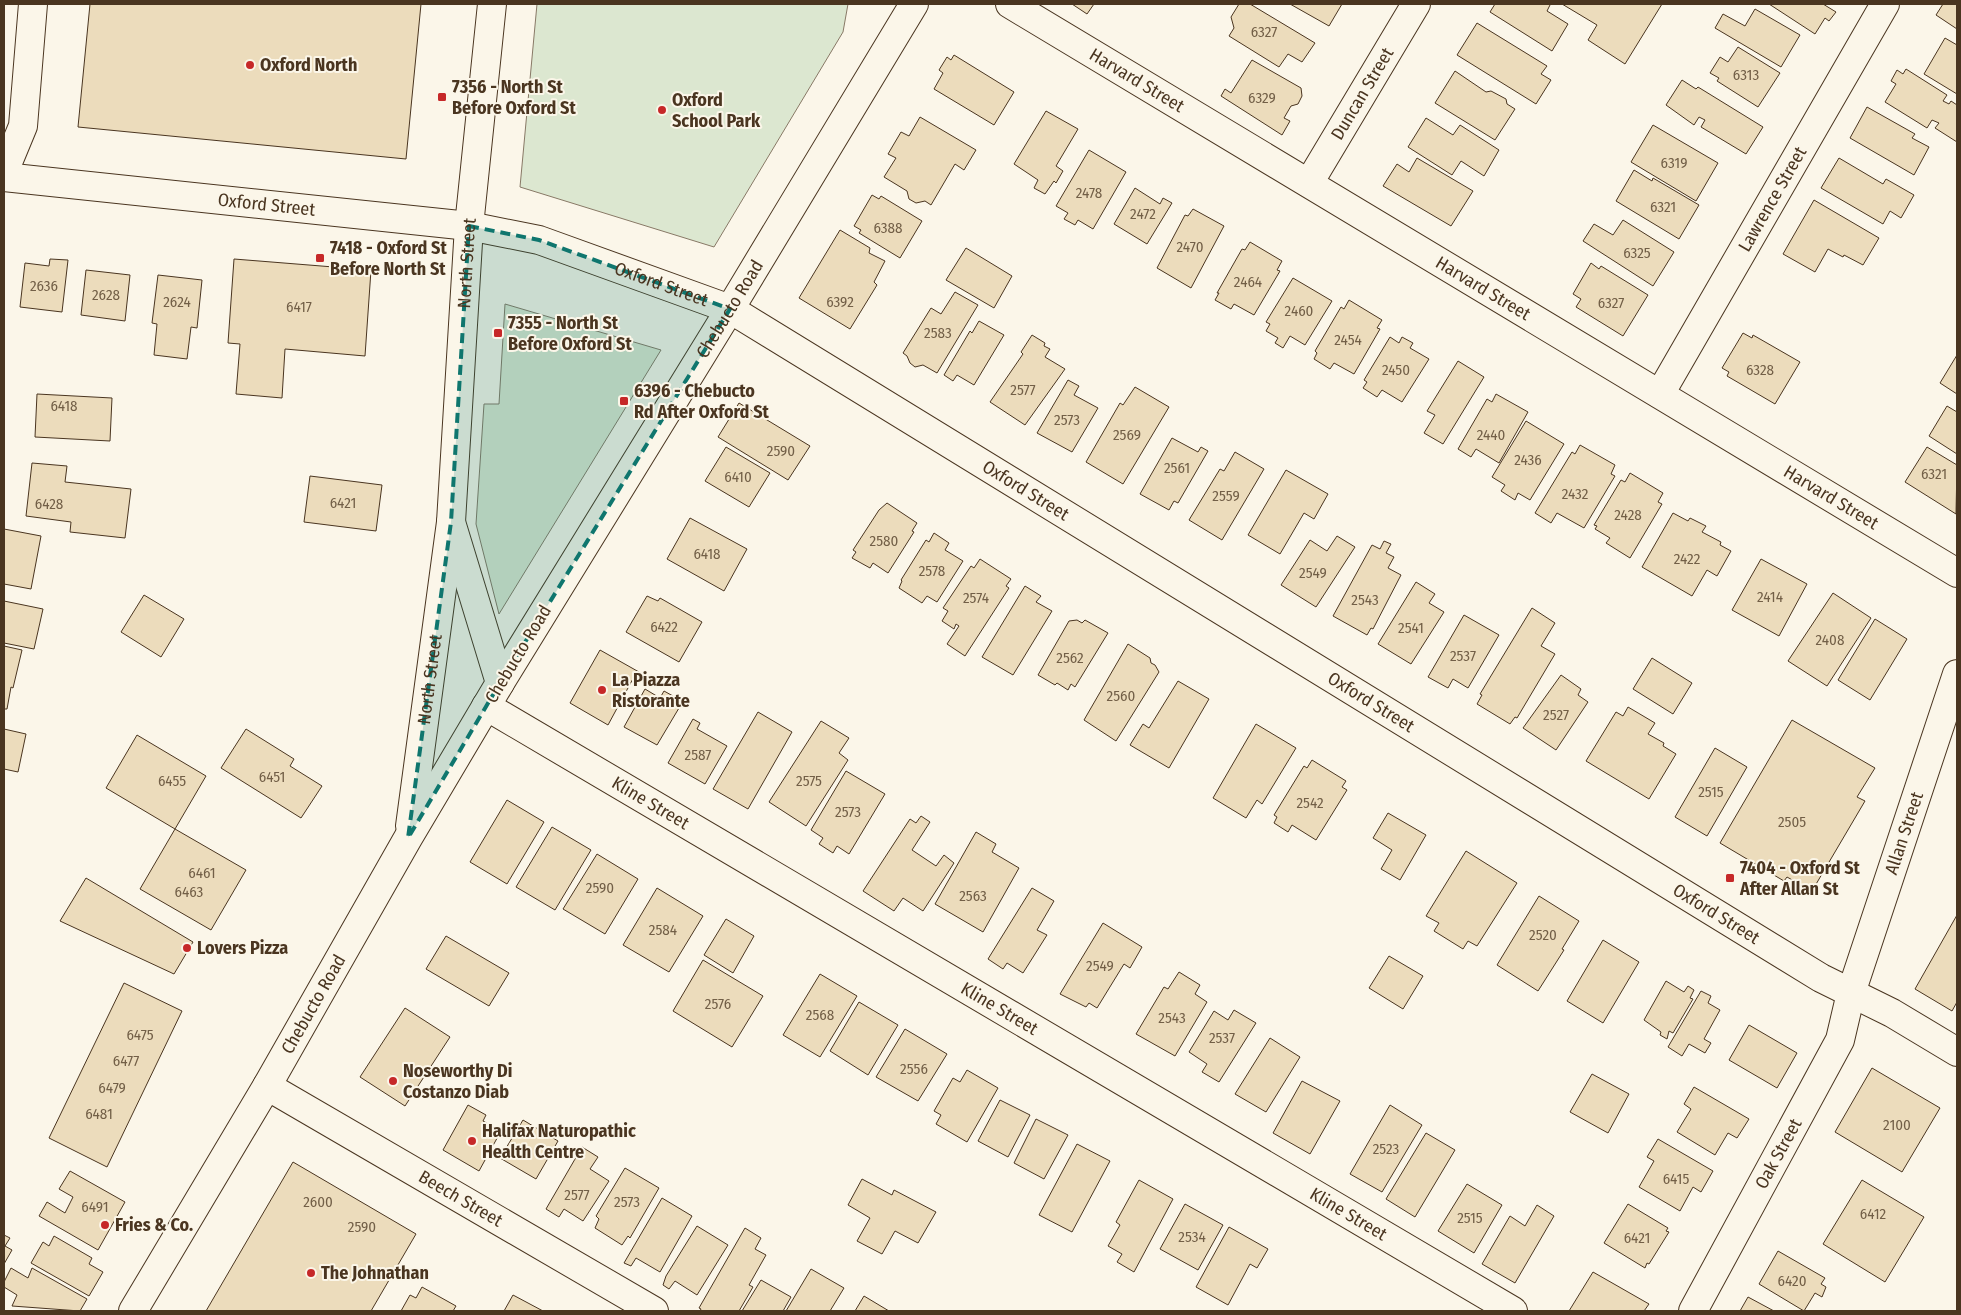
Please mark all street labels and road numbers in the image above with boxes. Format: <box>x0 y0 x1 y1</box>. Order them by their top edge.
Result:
street label: Harvard Street <box>1085 43 1188 117</box>
street label: Duncan Street <box>1326 43 1398 144</box>
street label: Lawrence Street <box>1734 143 1811 255</box>
street label: Oxford Street <box>217 189 316 221</box>
street label: North Street <box>453 217 481 309</box>
street label: Harvard Street <box>1432 251 1535 325</box>
street label: Chebucto Road <box>692 256 768 362</box>
street label: Oxford Street <box>612 257 711 311</box>
street label: Oxford Street <box>978 455 1073 525</box>
street label: Harvard Street <box>1780 461 1883 534</box>
street label: Chebucto Road <box>480 601 556 707</box>
street label: North Street <box>413 633 447 726</box>
street label: Oxford Street <box>1324 667 1419 737</box>
street label: Kline Street <box>608 772 693 834</box>
street label: Allan Street <box>1880 789 1928 877</box>
street label: Oxford Street <box>1669 879 1764 949</box>
street label: Chebucto Road <box>277 951 350 1058</box>
street label: Kline Street <box>957 977 1042 1040</box>
street label: Oak Street <box>1750 1115 1806 1193</box>
street label: Beech Street <box>415 1166 507 1232</box>
street label: Kline Street <box>1306 1183 1391 1245</box>

